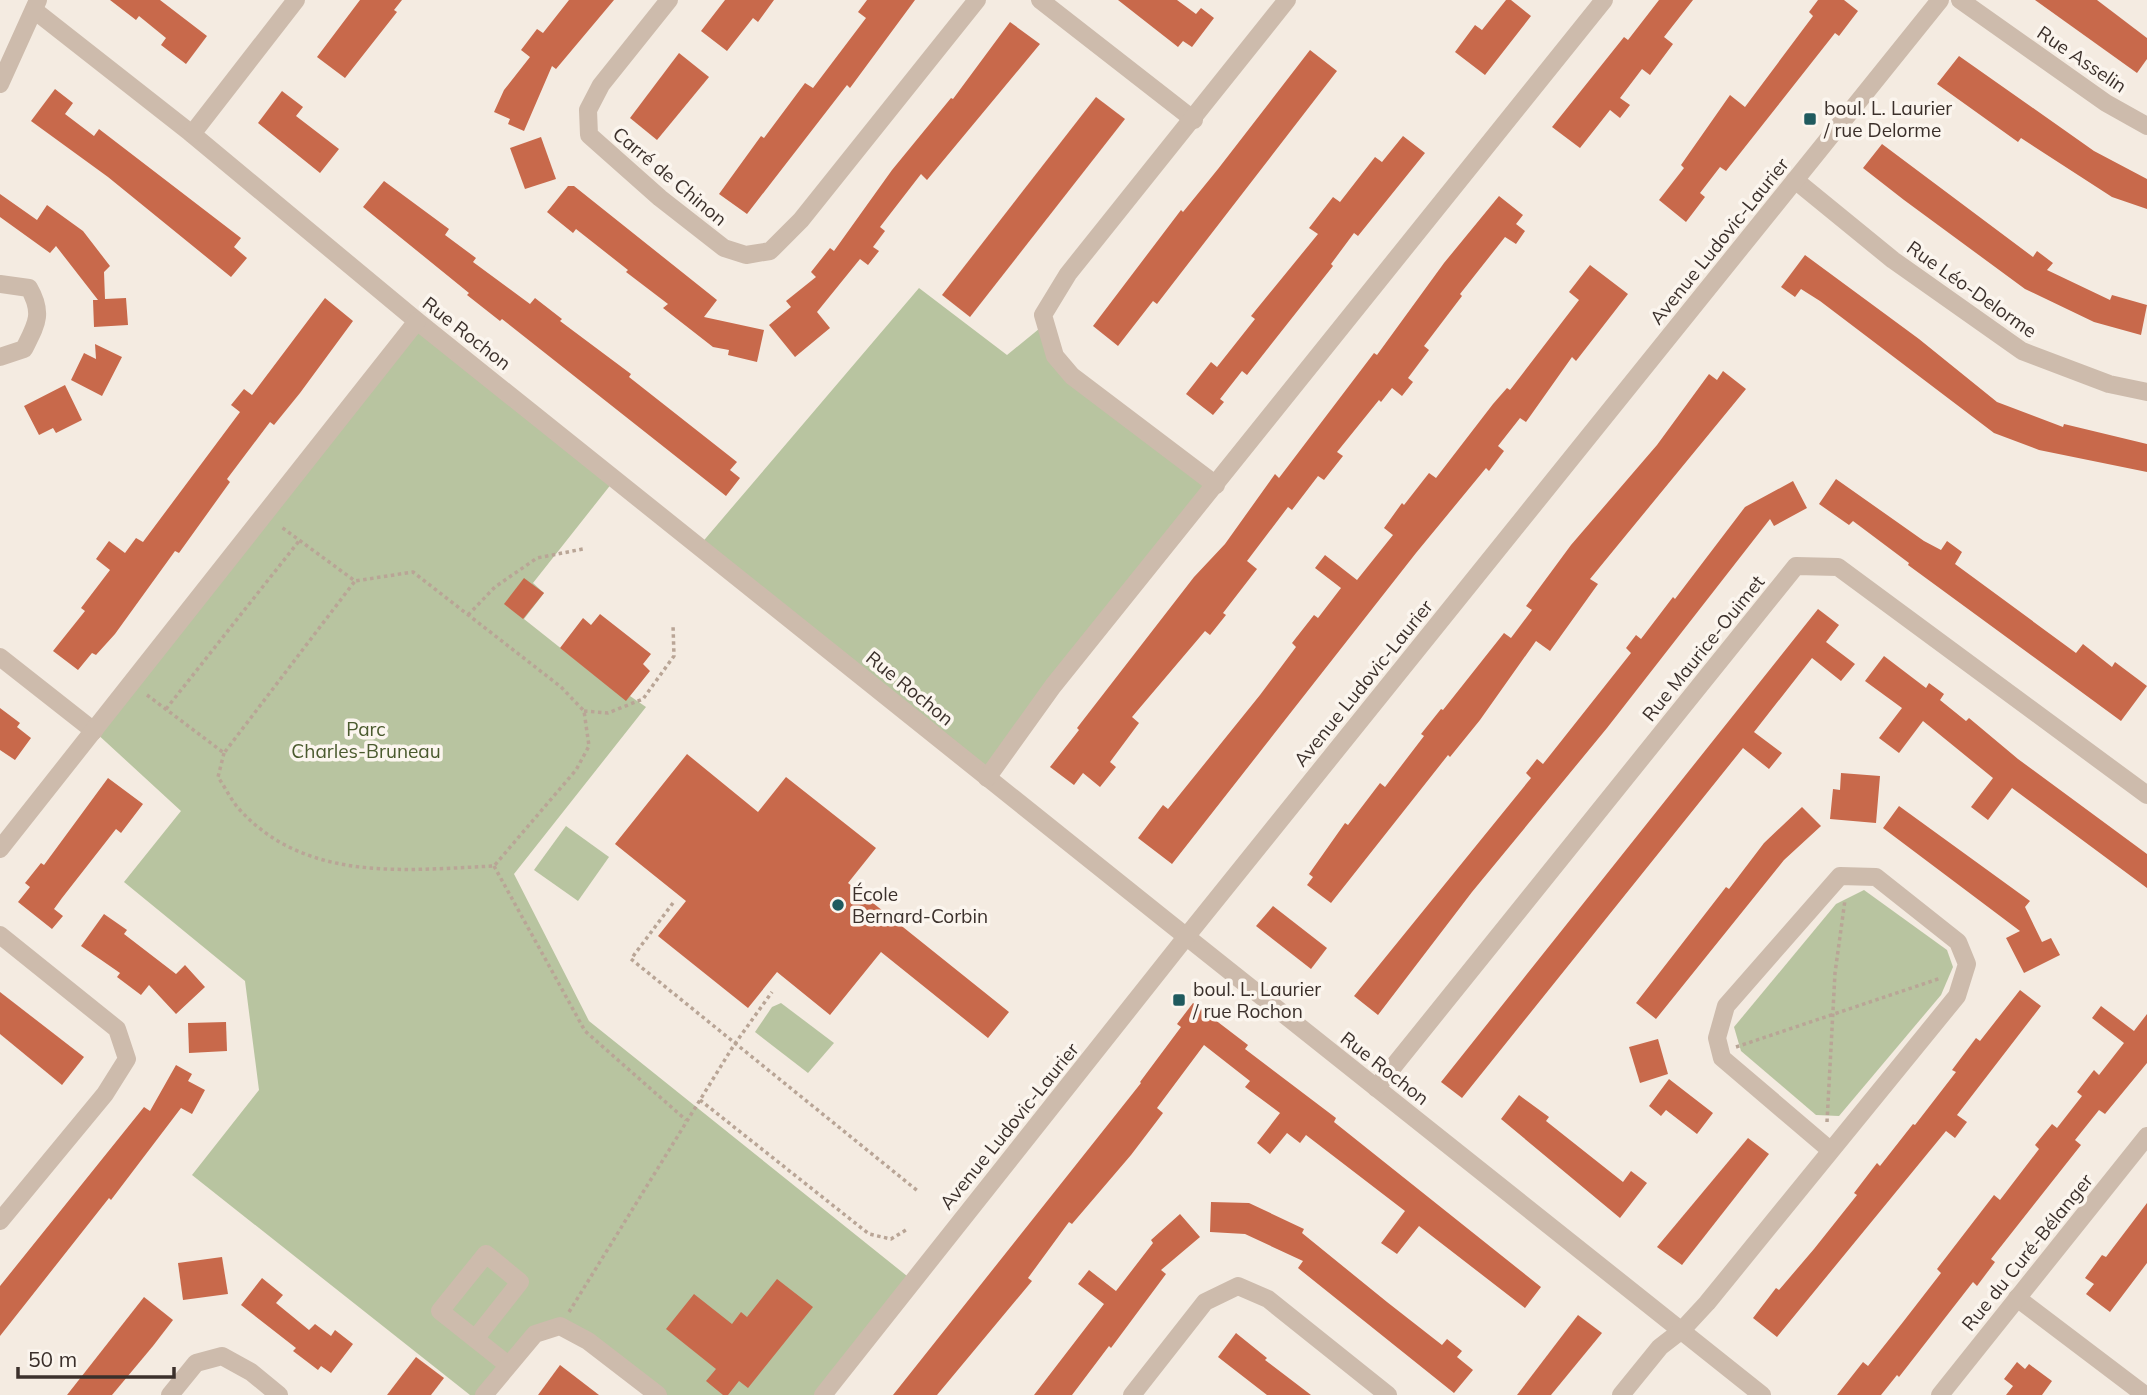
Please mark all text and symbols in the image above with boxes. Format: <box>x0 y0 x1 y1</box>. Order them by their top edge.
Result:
street label: Rue Asselin <box>2033 20 2131 98</box>
place label: boul. L. Laurier / rue Delorme <box>1823 96 1952 142</box>
marker: boul. L. Laurier / rue Delorme <box>1802 111 1818 127</box>
street label: Carré de Chinon <box>608 121 732 231</box>
street label: Avenue Ludovic-Laurier <box>1644 153 1794 329</box>
street label: Rue Léo-Delorme <box>1902 235 2042 343</box>
street label: Rue Rochon <box>418 291 516 375</box>
street label: Rue Maurice-Ouimet <box>1637 570 1770 726</box>
street label: Avenue Ludovic-Laurier <box>1288 595 1438 771</box>
street label: Rue Rochon <box>861 645 959 731</box>
park label: Parc Charles-Bruneau <box>291 717 441 763</box>
place label: École Bernard-Corbin <box>852 882 988 928</box>
marker: École Bernard-Corbin <box>830 897 846 913</box>
place label: boul. L. Laurier / rue Rochon <box>1192 977 1321 1023</box>
marker: boul. L. Laurier / rue Rochon <box>1171 992 1187 1008</box>
street label: Rue Rochon <box>1336 1026 1434 1110</box>
street label: Avenue Ludovic-Laurier <box>934 1038 1084 1214</box>
street label: Rue du Curé-Bélanger <box>1956 1169 2098 1335</box>
scale bar <box>18 1336 173 1380</box>
text: 50 m <box>28 1346 77 1372</box>

